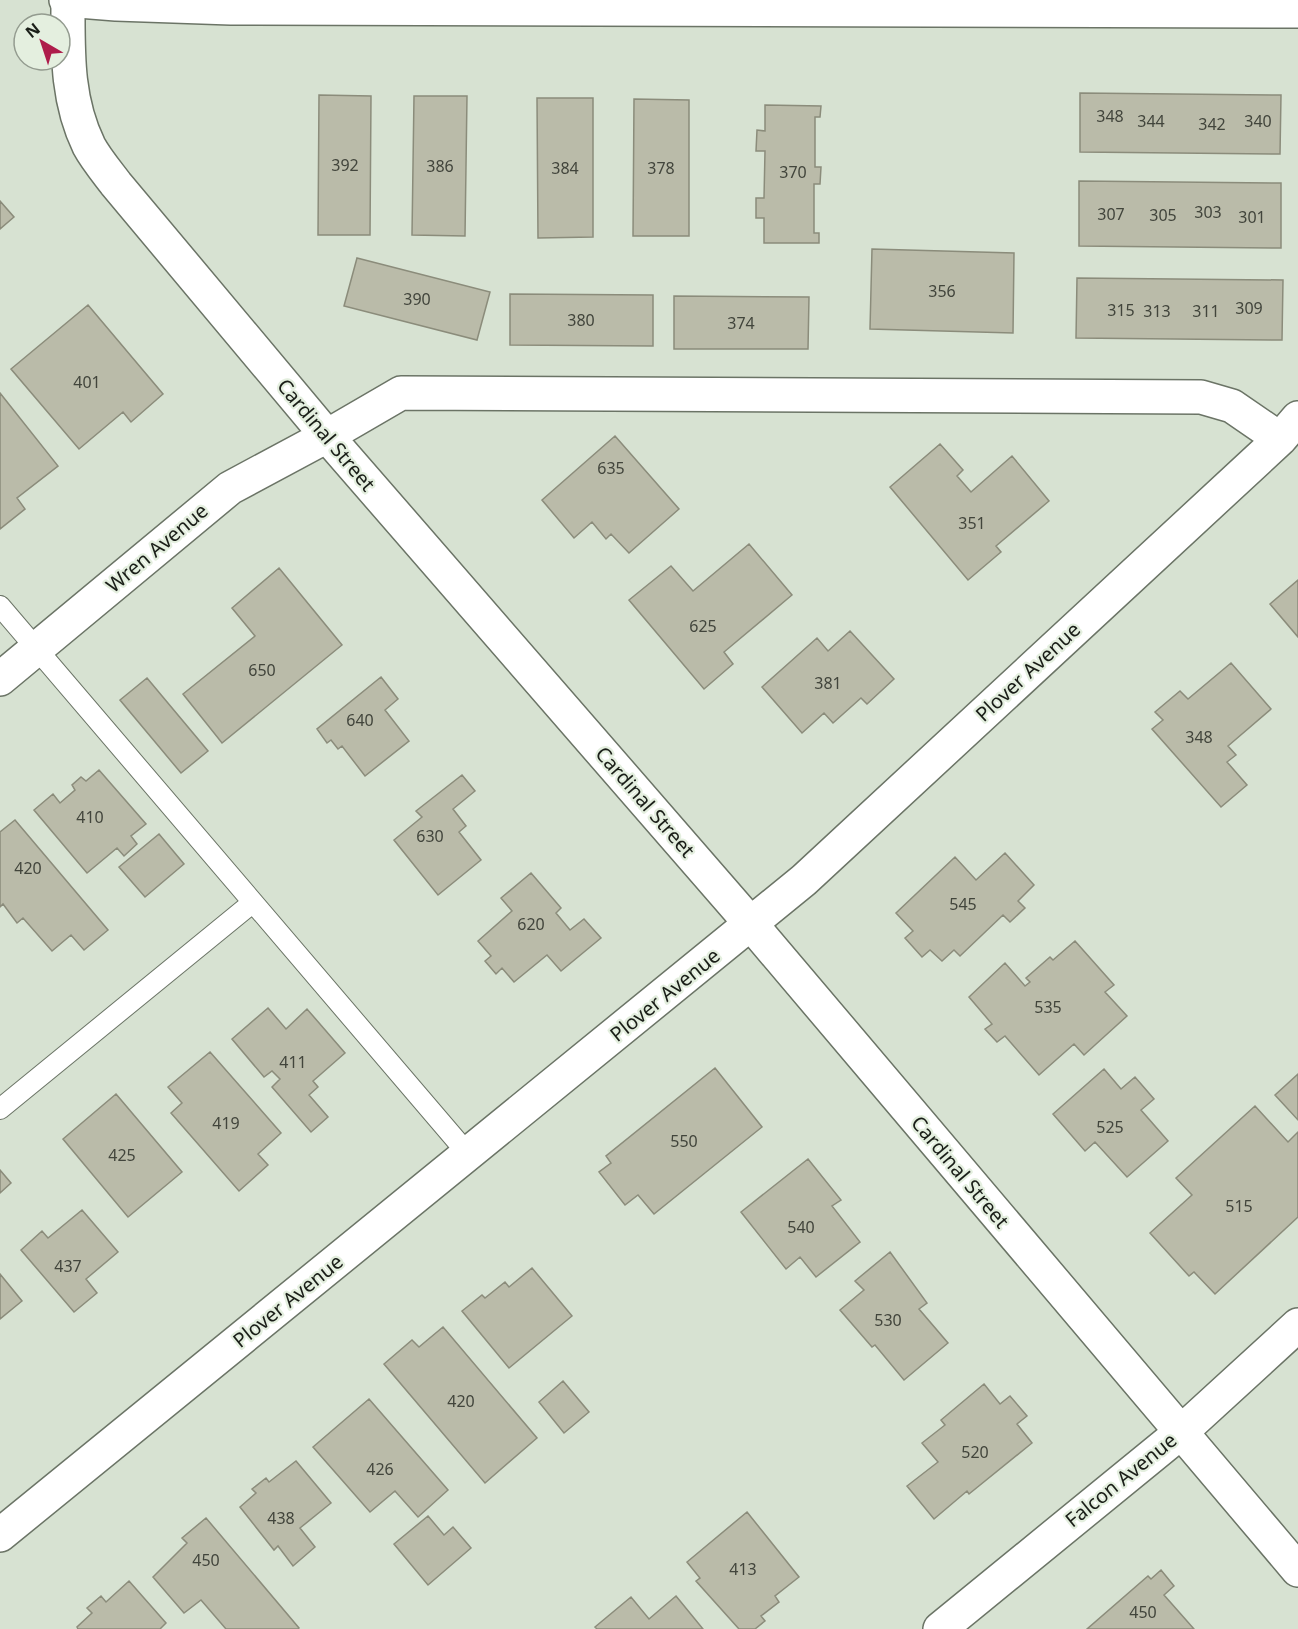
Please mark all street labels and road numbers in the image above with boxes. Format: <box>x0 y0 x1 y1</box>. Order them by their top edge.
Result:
street label: Cardinal Street <box>271 373 381 497</box>
street label: Wren Avenue <box>100 497 213 598</box>
street label: Plover Avenue <box>969 616 1086 727</box>
street label: Cardinal Street <box>590 740 701 863</box>
street label: Plover Avenue <box>604 942 725 1047</box>
street label: Cardinal Street <box>905 1110 1015 1234</box>
street label: Plover Avenue <box>227 1248 348 1353</box>
street label: Falcon Avenue <box>1059 1426 1182 1533</box>

